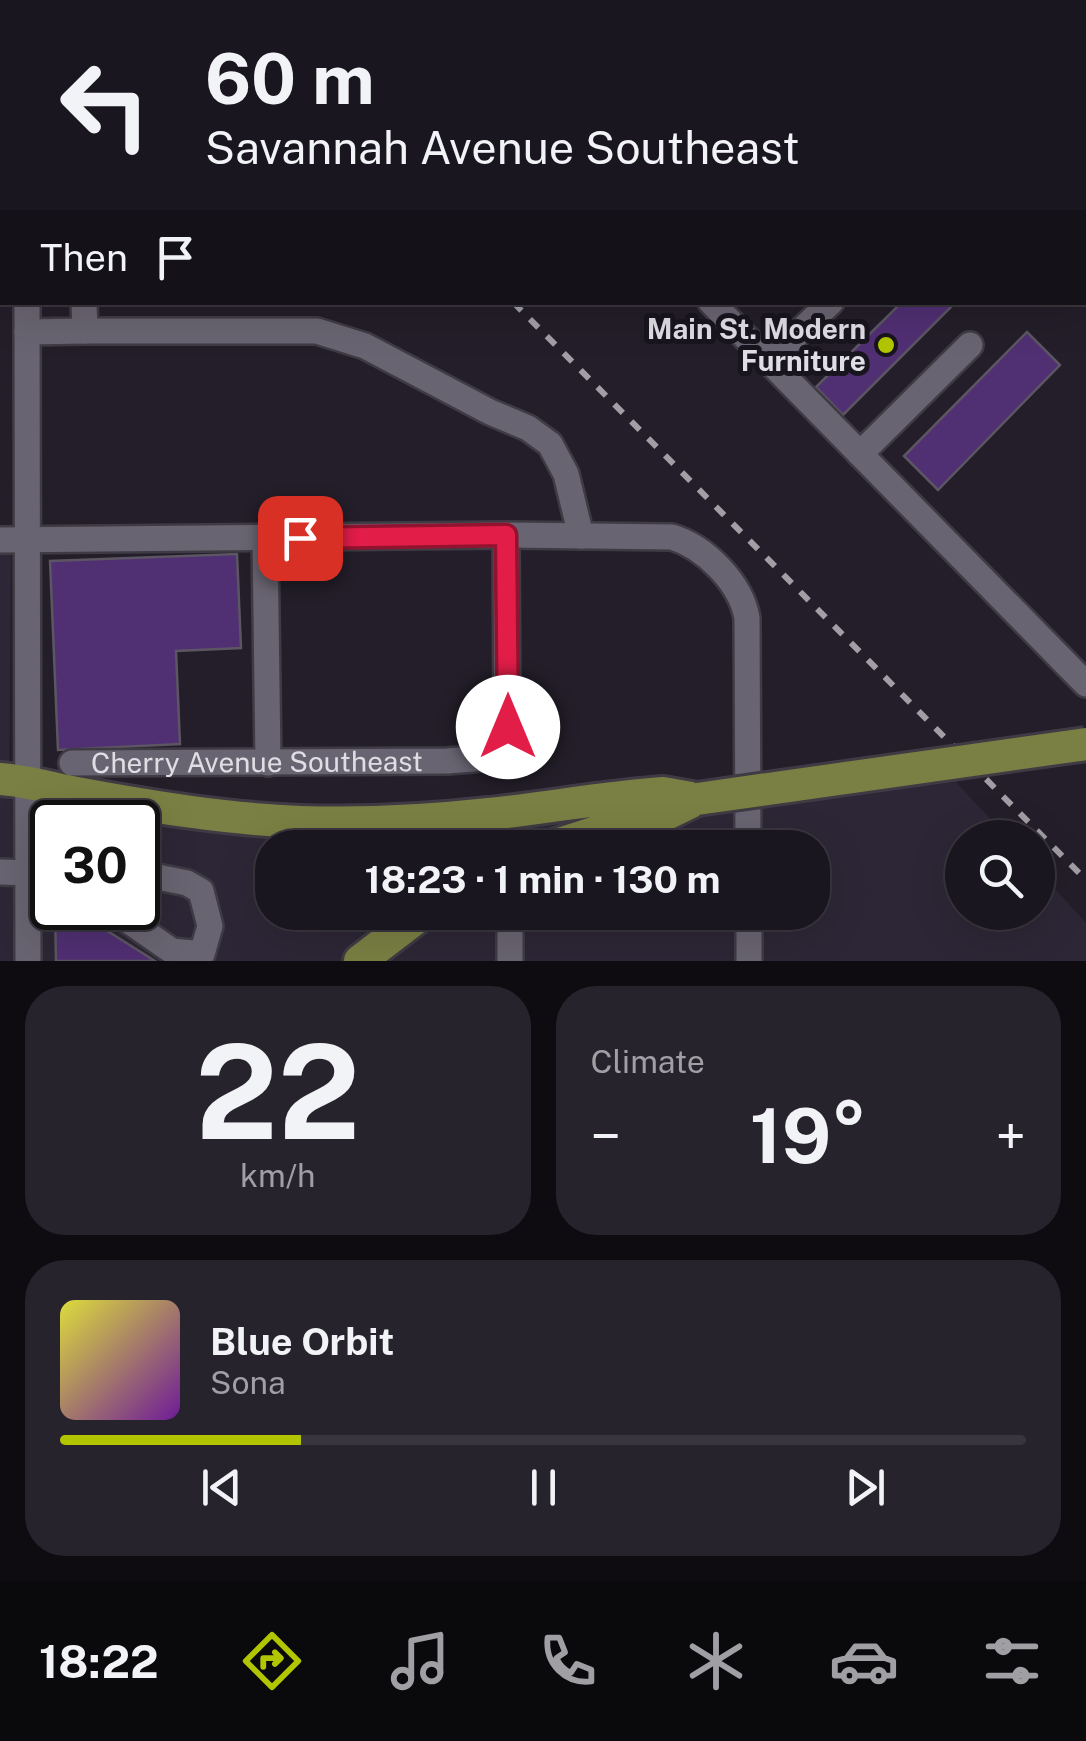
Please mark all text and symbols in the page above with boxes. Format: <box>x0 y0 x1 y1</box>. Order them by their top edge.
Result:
text: 60 m <box>205 37 375 120</box>
icon: left <box>40 40 170 170</box>
text: Savannah Avenue Southeast <box>205 121 800 174</box>
icon: arrive <box>148 230 203 285</box>
text: Then <box>40 235 128 280</box>
place label: Main St. Modern Furniture <box>647 312 866 377</box>
marker: Main St. Modern Furniture <box>875 334 897 356</box>
pin <box>258 496 343 581</box>
icon: arrive <box>273 511 328 566</box>
position arrow <box>456 675 560 779</box>
street label: Cherry Avenue Southeast <box>91 744 423 779</box>
speed limit sign: 30 <box>30 800 160 930</box>
map controls <box>945 820 1055 930</box>
button: search <box>945 820 1055 930</box>
text: 18:23 · 1 min · 130 m <box>364 857 721 902</box>
text: 22 <box>195 1016 360 1168</box>
text: Climate <box>591 1043 705 1080</box>
text: 19° <box>750 1092 867 1180</box>
text: − <box>591 1104 621 1168</box>
text: + <box>995 1104 1026 1168</box>
text: km/h <box>240 1157 315 1194</box>
text: Blue Orbit <box>210 1319 394 1364</box>
text: Sona <box>210 1364 286 1401</box>
icon: previous <box>194 1460 249 1515</box>
icon: pause <box>516 1460 571 1515</box>
icon: next <box>838 1460 893 1515</box>
icon: directions <box>237 1626 307 1696</box>
icon: music <box>385 1626 455 1696</box>
icon: phone <box>533 1626 603 1696</box>
icon: climate <box>681 1626 751 1696</box>
icon: car <box>829 1626 899 1696</box>
icon: filters <box>977 1626 1047 1696</box>
text: 18:22 <box>39 1635 159 1688</box>

